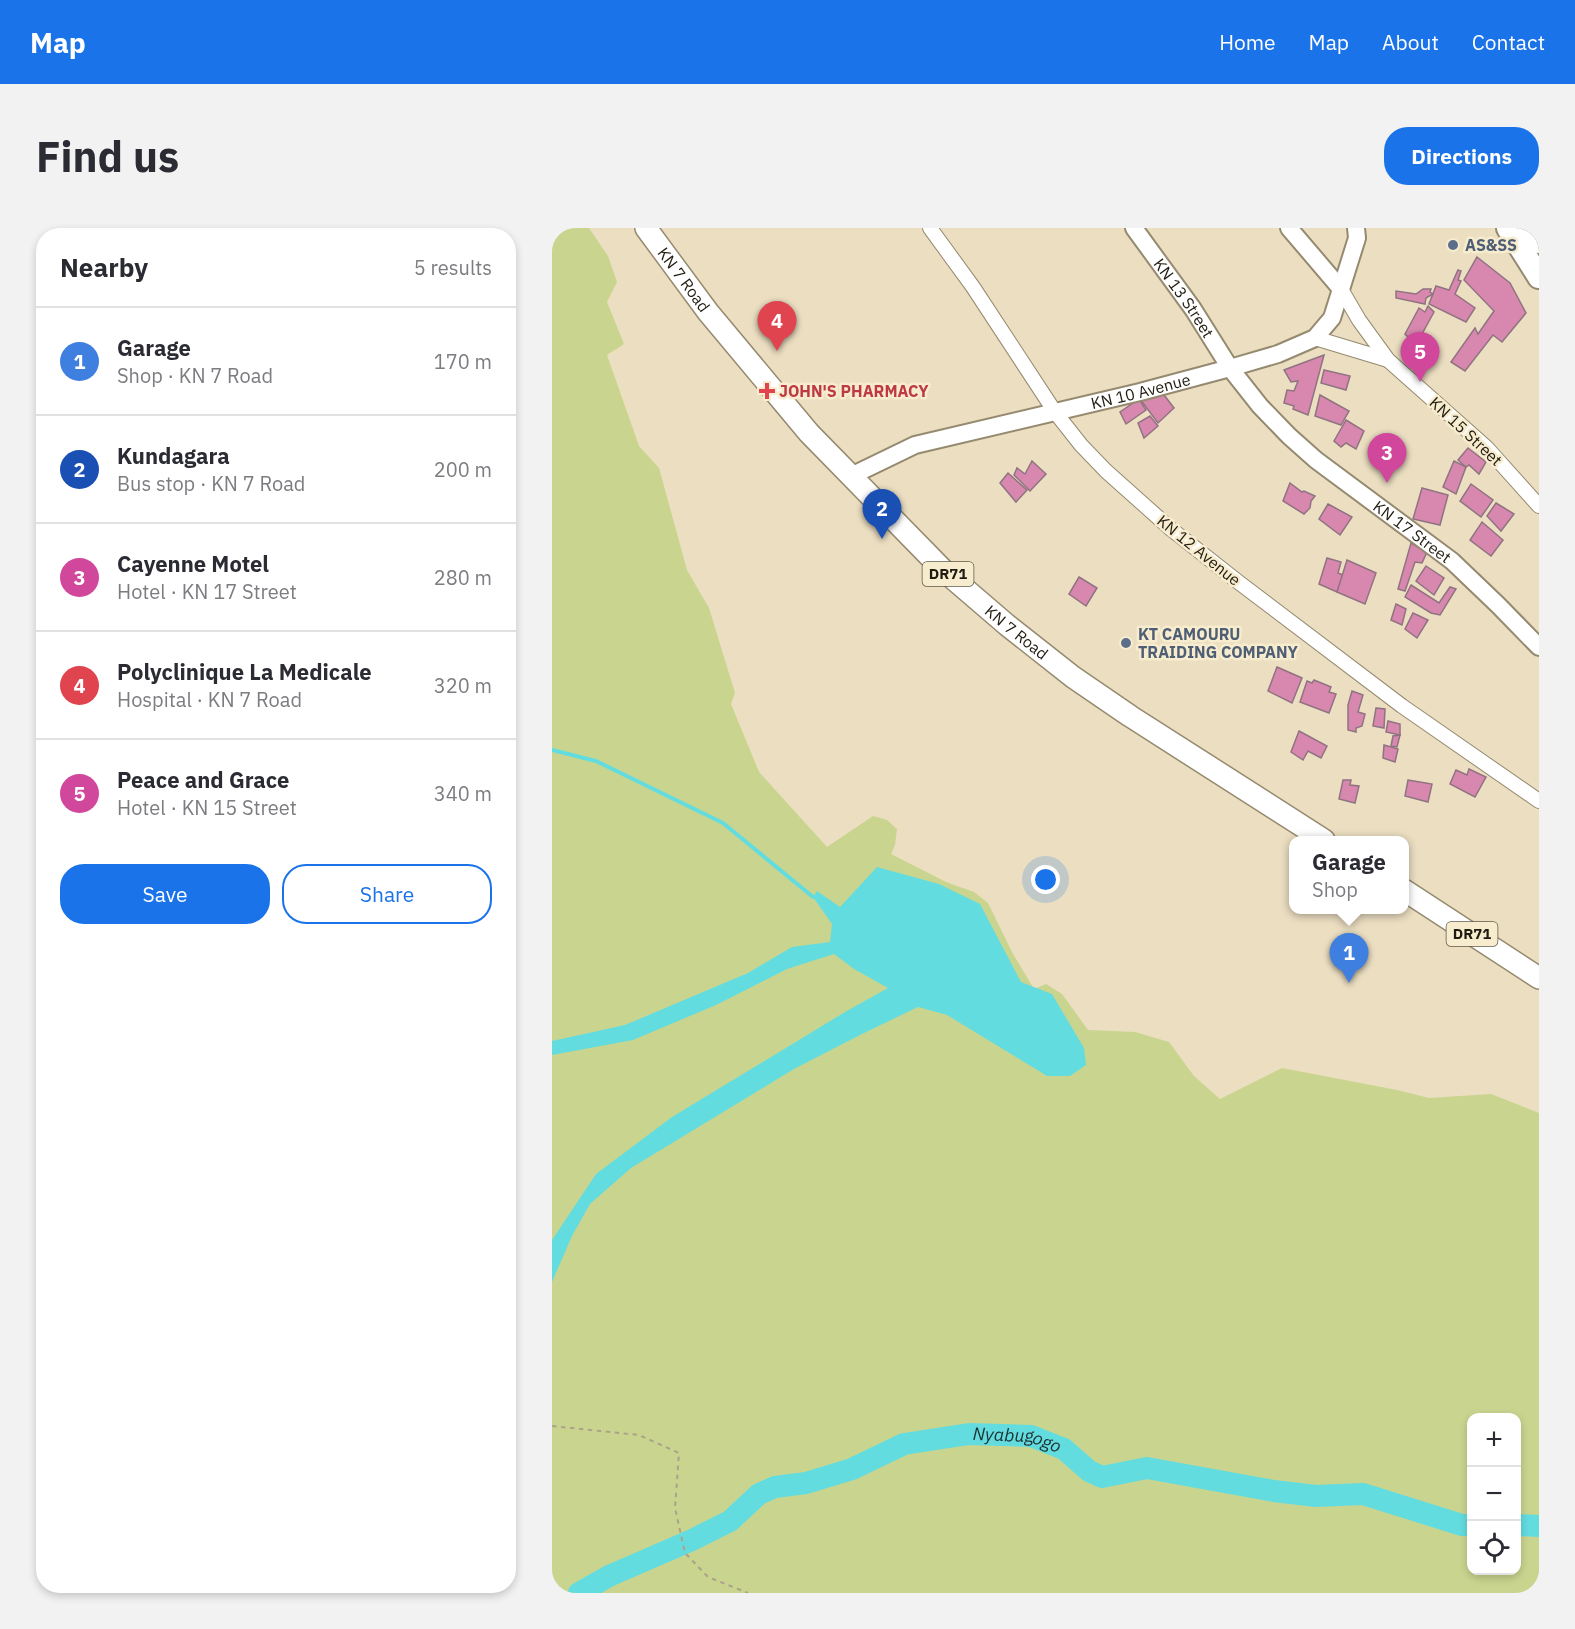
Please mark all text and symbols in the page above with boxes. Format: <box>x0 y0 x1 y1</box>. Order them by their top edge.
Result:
text: Map <box>30 24 86 61</box>
text: Home <box>1219 28 1276 56</box>
text: Map <box>1309 28 1349 56</box>
text: About <box>1382 28 1439 56</box>
text: Contact <box>1472 28 1545 56</box>
button: Directions <box>1384 127 1539 185</box>
text: Find us <box>36 129 179 184</box>
place label: AS&SS <box>1465 235 1517 255</box>
marker: AS&SS <box>1446 238 1460 252</box>
street label: KN 7 Road <box>654 243 714 316</box>
text: Nearby <box>60 250 148 284</box>
text: 5 results <box>414 254 492 281</box>
street label: KN 13 Street <box>1149 254 1218 341</box>
pin: 4 <box>758 302 796 351</box>
pin: 5 <box>1400 332 1440 382</box>
text: Garage <box>117 333 191 362</box>
text: 1 <box>74 348 86 375</box>
text: 170 m <box>434 348 492 375</box>
text: Shop · KN 7 Road <box>117 362 273 389</box>
street label: KN 10 Avenue <box>1089 369 1193 413</box>
place label: JOHN'S PHARMACY <box>779 381 929 401</box>
marker: JOHN'S PHARMACY <box>760 384 774 398</box>
street label: KN 15 Street <box>1425 392 1507 470</box>
pin: 3 <box>1368 434 1406 483</box>
text: Kundagara <box>117 441 230 470</box>
text: 2 <box>74 456 86 483</box>
text: 200 m <box>434 456 492 483</box>
text: Bus stop · KN 7 Road <box>117 470 305 497</box>
pin: 2 <box>862 490 902 539</box>
street label: KN 17 Street <box>1369 496 1455 567</box>
street label: KN 12 Avenue <box>1153 510 1245 590</box>
text: Cayenne Motel <box>117 549 269 578</box>
road number: DR71 <box>922 562 974 586</box>
text: 3 <box>74 564 86 591</box>
text: 280 m <box>434 564 492 591</box>
text: Hotel · KN 17 Street <box>117 578 297 605</box>
street label: KN 7 Road <box>981 601 1052 664</box>
place label: KT CAMOURU TRAIDING COMPANY <box>1138 624 1299 662</box>
marker: KT CAMOURU TRAIDING COMPANY <box>1119 636 1133 650</box>
text: Polyclinique La Medicale <box>117 657 372 686</box>
text: 4 <box>74 672 86 699</box>
text: 320 m <box>434 672 492 699</box>
text: Hospital · KN 7 Road <box>117 686 302 713</box>
text: Peace and Grace <box>117 765 289 794</box>
text: 5 <box>74 780 86 807</box>
text: 340 m <box>434 780 492 807</box>
text: Hotel · KN 15 Street <box>117 794 297 821</box>
popup <box>1289 836 1409 914</box>
text: Garage <box>1312 847 1386 876</box>
button: Save <box>60 864 270 924</box>
button: Share <box>282 864 492 924</box>
your location <box>1031 865 1060 894</box>
text: Shop <box>1312 876 1358 903</box>
road number: DR71 <box>1446 922 1498 946</box>
pin: 1 <box>1330 934 1368 983</box>
map controls <box>1467 1413 1521 1575</box>
button: + <box>1467 1413 1521 1467</box>
water label: Nyabugogo <box>972 1422 1065 1458</box>
button: − <box>1467 1467 1521 1521</box>
button: locate <box>1467 1521 1521 1575</box>

